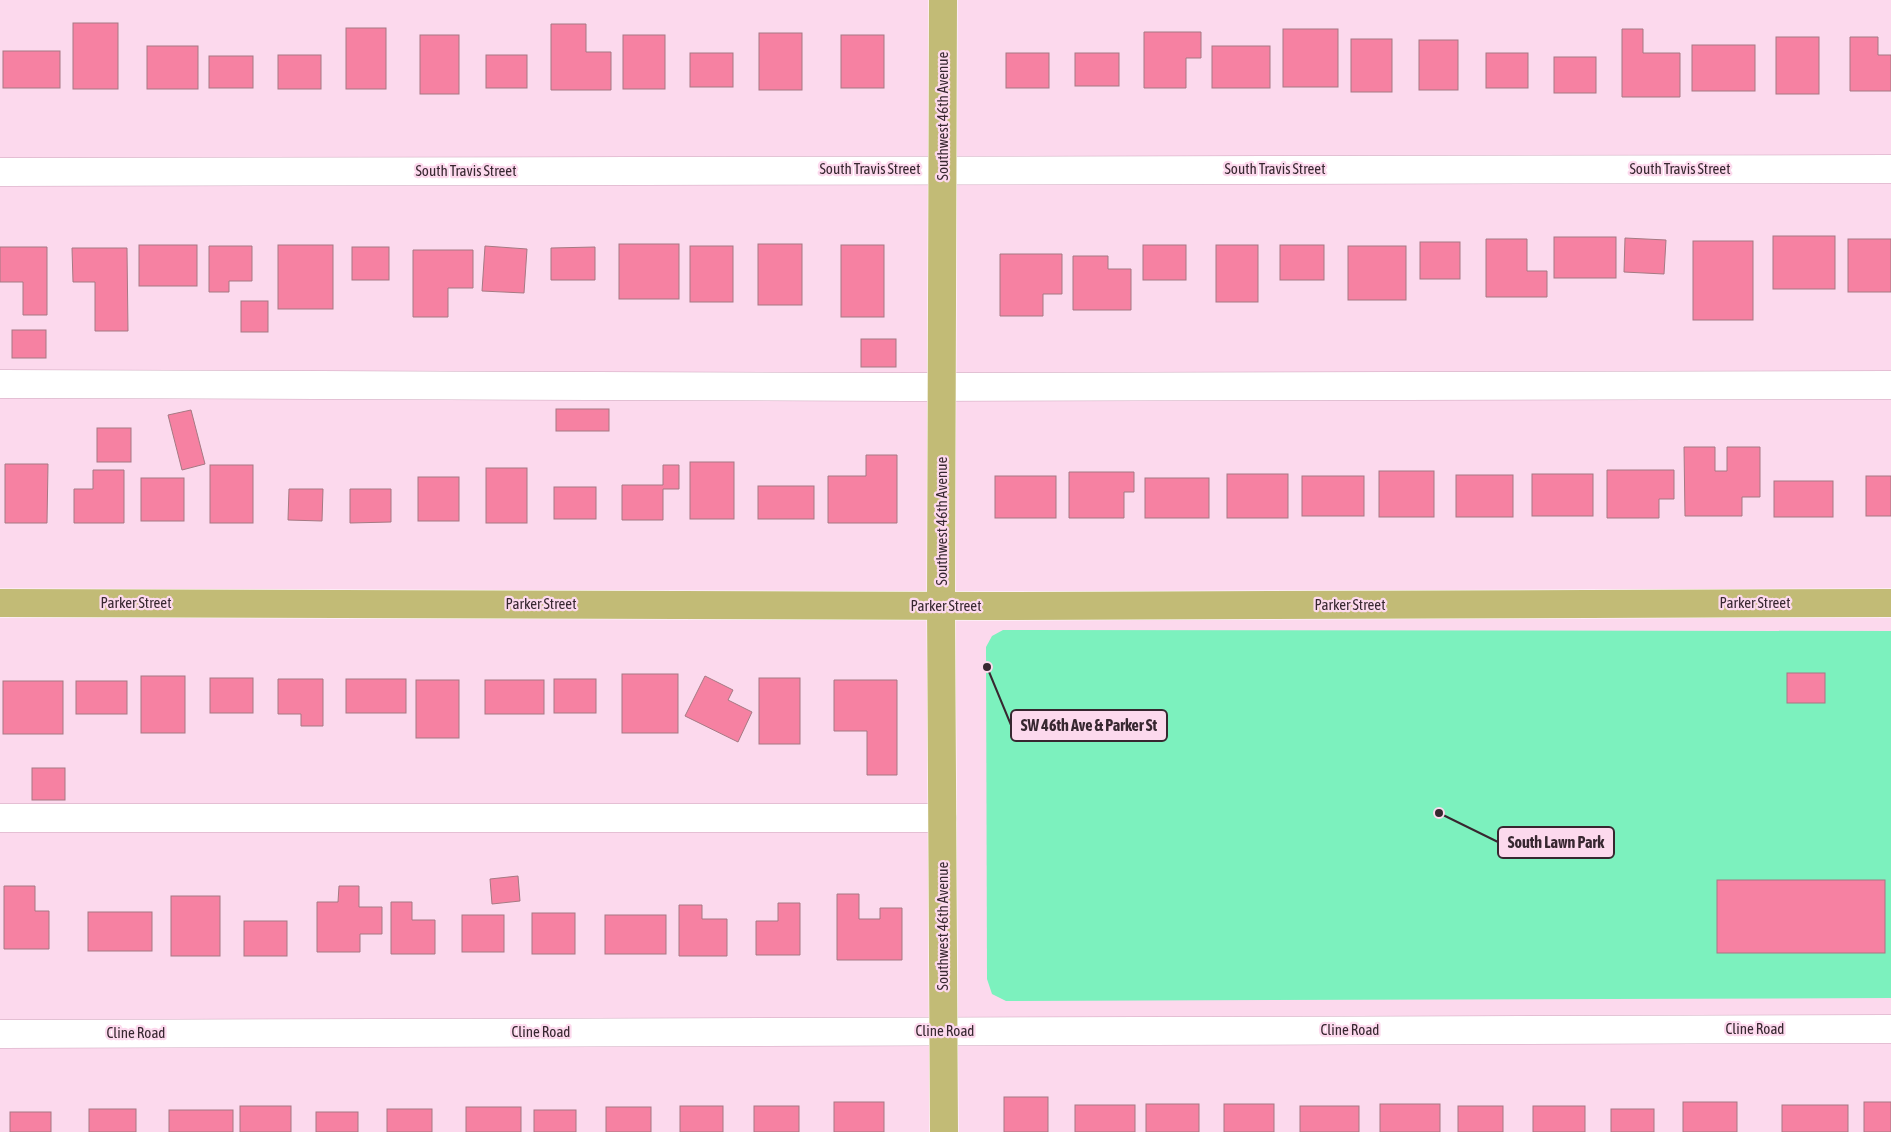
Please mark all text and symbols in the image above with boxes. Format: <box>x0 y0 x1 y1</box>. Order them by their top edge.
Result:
street label: Southwest 46th Avenue <box>934 51 951 180</box>
street label: South Travis Street <box>820 160 920 177</box>
street label: South Travis Street <box>1225 160 1325 177</box>
street label: South Travis Street <box>1630 160 1730 177</box>
street label: South Travis Street <box>416 162 516 179</box>
street label: Southwest 46th Avenue <box>933 456 950 585</box>
street label: Parker Street <box>101 594 171 611</box>
street label: Parker Street <box>1720 594 1790 611</box>
street label: Parker Street <box>506 595 576 612</box>
street label: Parker Street <box>1315 596 1385 613</box>
street label: Parker Street <box>911 597 981 614</box>
callout: SW 46th Ave & Parker St <box>1011 710 1167 741</box>
text: SW 46th Ave & Parker St <box>1021 716 1158 734</box>
callout: South Lawn Park <box>1498 827 1614 858</box>
text: South Lawn Park <box>1508 833 1605 851</box>
street label: Southwest 46th Avenue <box>934 861 951 990</box>
street label: Cline Road <box>1726 1020 1784 1037</box>
street label: Cline Road <box>1321 1021 1379 1038</box>
street label: Cline Road <box>916 1022 974 1039</box>
street label: Cline Road <box>512 1023 570 1040</box>
street label: Cline Road <box>107 1024 165 1041</box>

